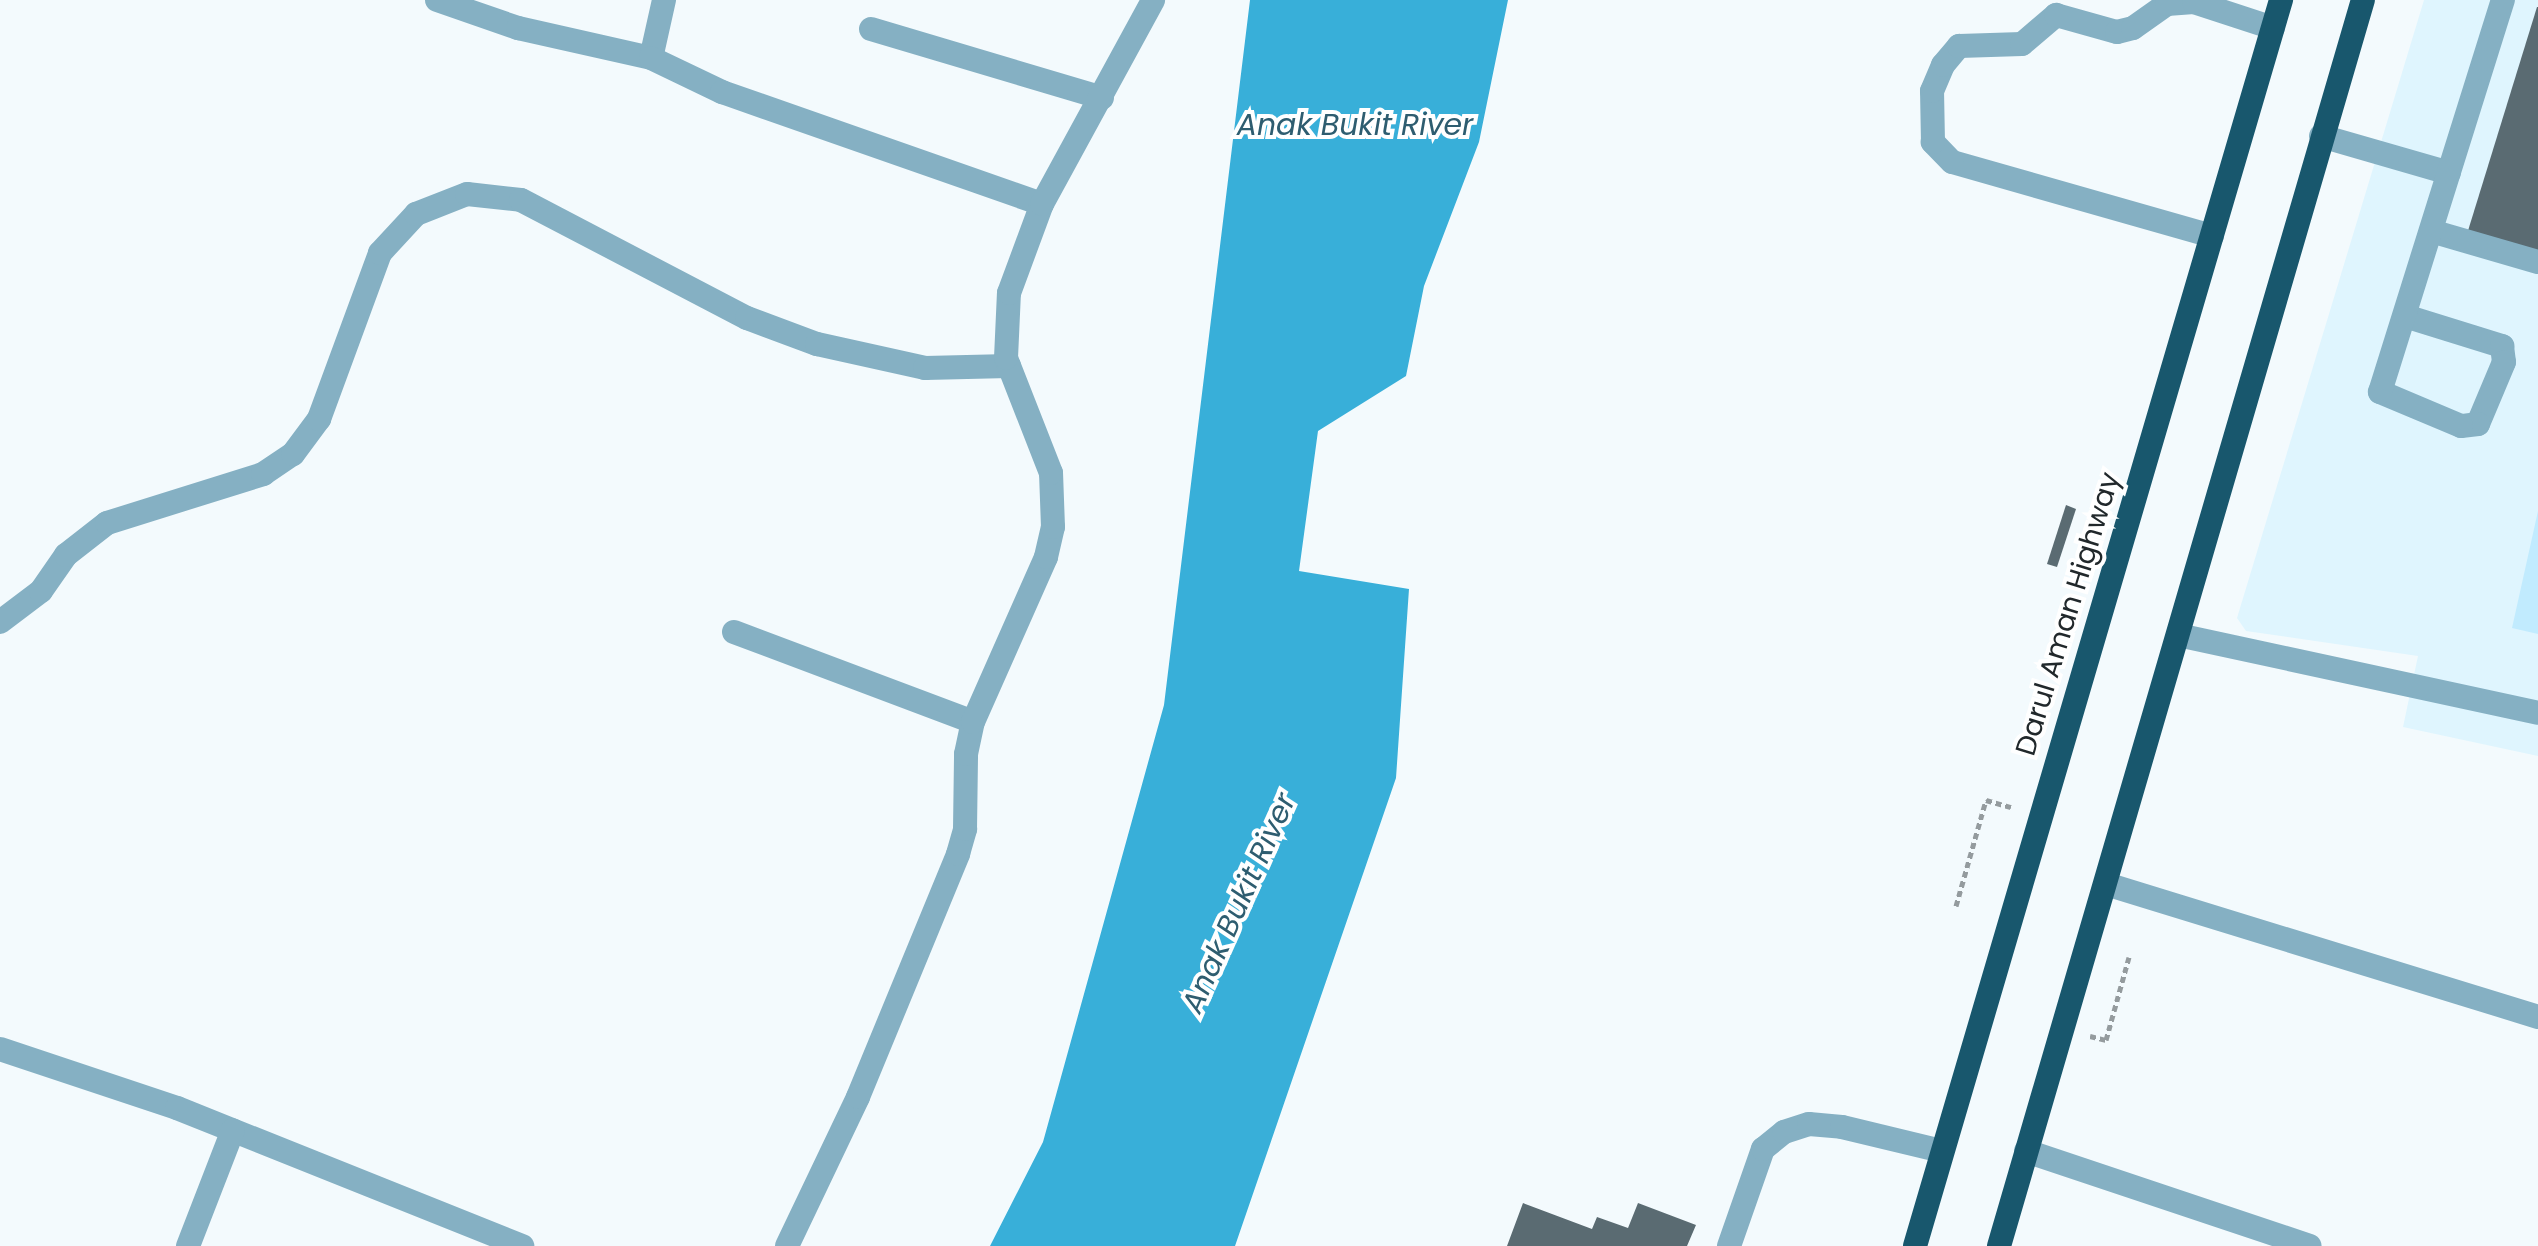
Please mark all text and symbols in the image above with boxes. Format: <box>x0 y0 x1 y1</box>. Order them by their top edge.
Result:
water label: Anak Bukit River <box>1237 107 1473 143</box>
street label: Darul Aman Highway <box>2009 468 2127 760</box>
water label: Anak Bukit River <box>1174 788 1304 1018</box>

